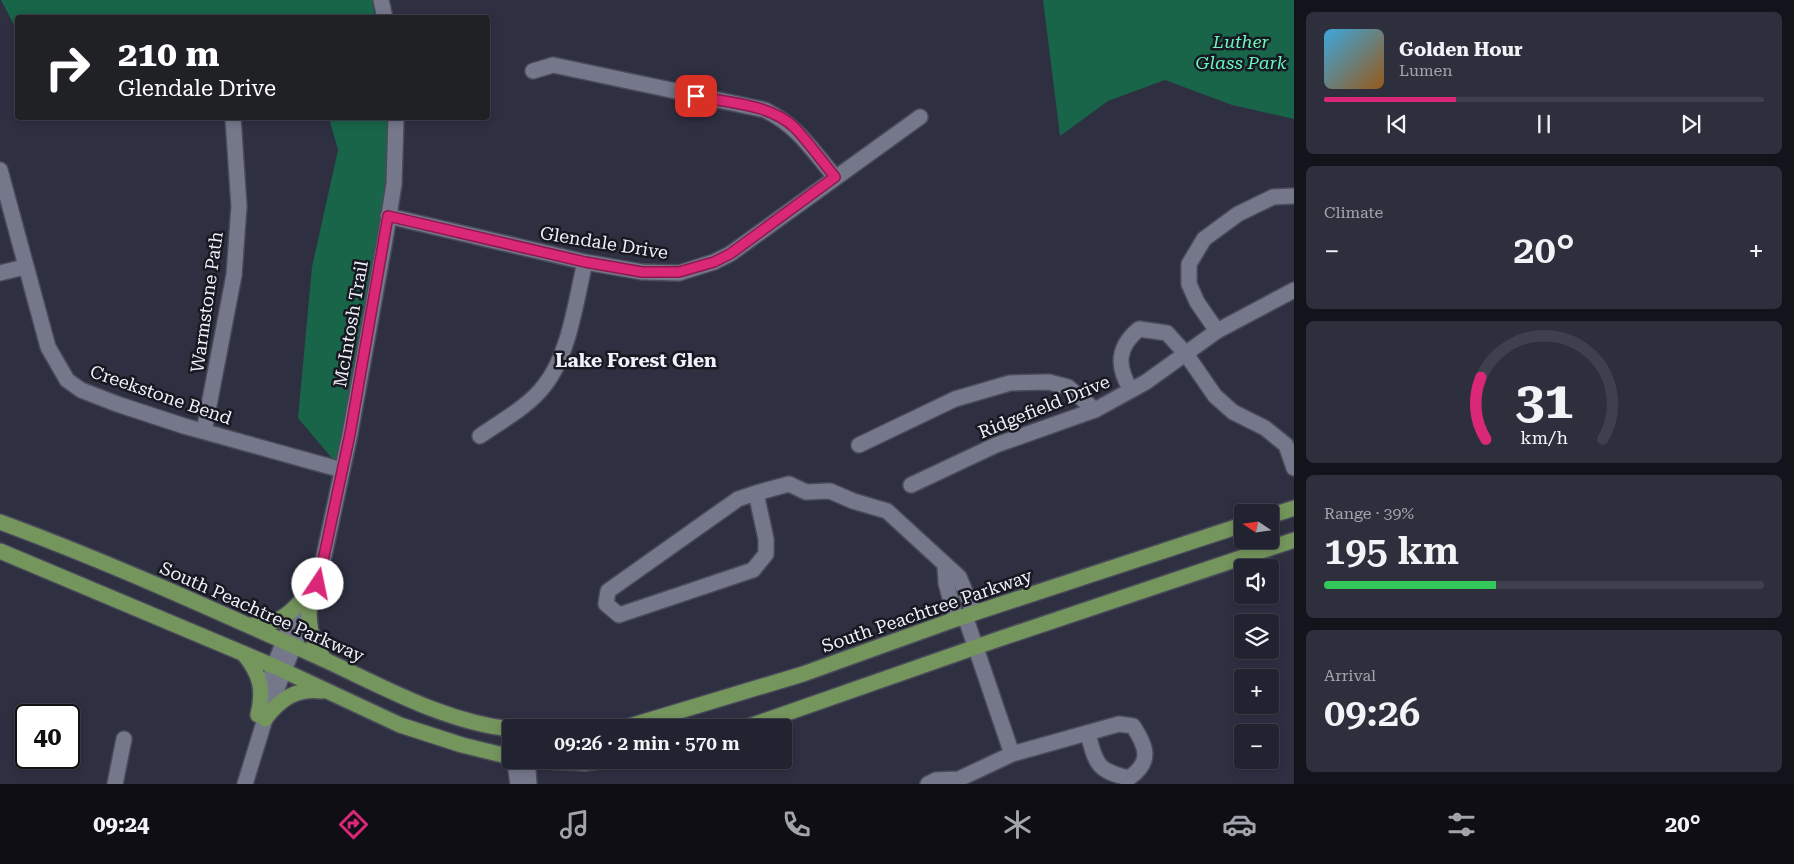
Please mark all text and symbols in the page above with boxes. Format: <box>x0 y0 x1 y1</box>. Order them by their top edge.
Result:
park label: Luther Glass Park <box>1196 31 1287 73</box>
text: 210 m <box>118 34 219 75</box>
icon: right <box>35 35 100 100</box>
text: Golden Hour <box>1399 38 1523 61</box>
text: Lumen <box>1399 61 1453 80</box>
pin <box>675 75 717 117</box>
text: Glendale Drive <box>118 76 276 101</box>
icon: arrive <box>682 82 710 110</box>
icon: previous <box>1383 110 1411 138</box>
icon: pause <box>1530 110 1558 138</box>
icon: next <box>1677 110 1705 138</box>
text: Climate <box>1324 203 1383 222</box>
street label: Glendale Drive <box>539 222 670 263</box>
text: 20° <box>1513 228 1575 272</box>
street label: Warmstone Path <box>186 230 227 374</box>
text: − <box>1324 235 1340 268</box>
text: + <box>1748 235 1764 268</box>
street label: McIntosh Trail <box>329 259 372 389</box>
district label: Lake Forest Glen <box>555 349 717 372</box>
street label: Creekstone Bend <box>88 360 235 429</box>
text: 31 <box>1515 370 1573 431</box>
street label: Ridgefield Drive <box>975 371 1113 442</box>
text: km/h <box>1520 427 1568 448</box>
north arrow <box>1234 504 1279 549</box>
map controls <box>1234 504 1279 769</box>
text: Range · 39% <box>1324 504 1414 523</box>
text: 195 km <box>1324 529 1459 573</box>
street label: South Peachtree Parkway <box>157 557 368 666</box>
position arrow <box>291 557 343 609</box>
button: sound <box>1234 559 1279 604</box>
street label: South Peachtree Parkway <box>819 564 1035 656</box>
button: layers <box>1234 614 1279 659</box>
text: Arrival <box>1324 666 1376 685</box>
button: + <box>1234 669 1279 714</box>
text: 09:26 <box>1324 691 1420 735</box>
speed limit sign: 40 <box>15 704 80 769</box>
button: − <box>1234 724 1279 769</box>
text: 09:26 · 2 min · 570 m <box>554 732 740 755</box>
icon: directions <box>336 807 371 842</box>
icon: music <box>557 807 592 842</box>
icon: phone <box>779 807 814 842</box>
icon: climate <box>1000 807 1035 842</box>
icon: car <box>1222 807 1257 842</box>
icon: filters <box>1444 807 1479 842</box>
text: 09:24 <box>93 812 149 837</box>
text: 20° <box>1665 812 1701 837</box>

